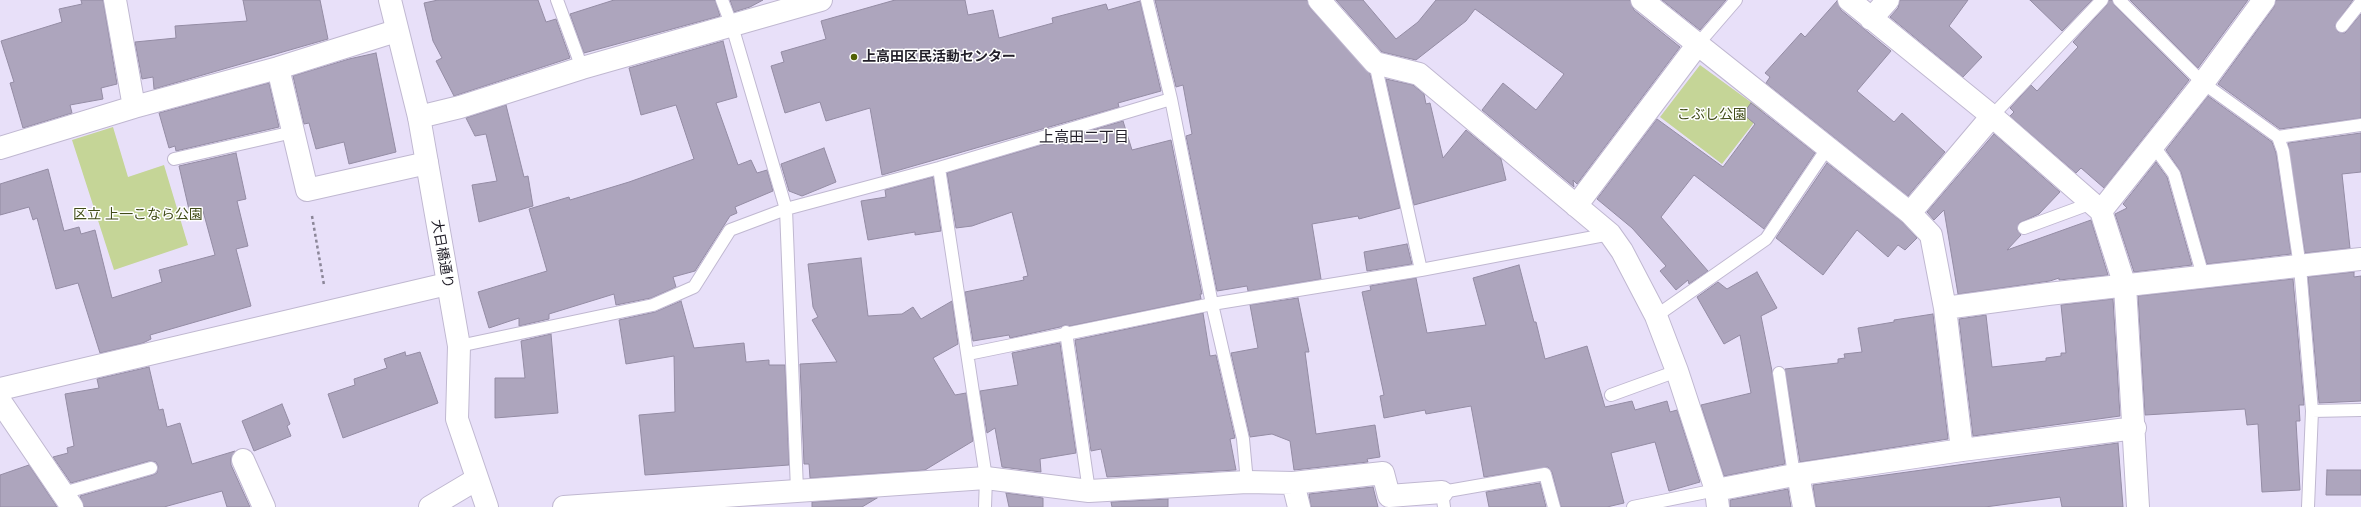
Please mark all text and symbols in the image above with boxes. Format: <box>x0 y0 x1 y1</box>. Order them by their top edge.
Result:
place label: 上高田区民活動センター <box>862 49 1016 65</box>
marker: 上高田区民活動センター <box>849 52 859 62</box>
park label: こぶし公園 <box>1677 107 1747 123</box>
district label: 上高田二丁目 <box>1039 129 1129 147</box>
park label: 区立 上一こなら公園 <box>73 207 203 223</box>
street label: 大日橋通り <box>428 218 456 290</box>

